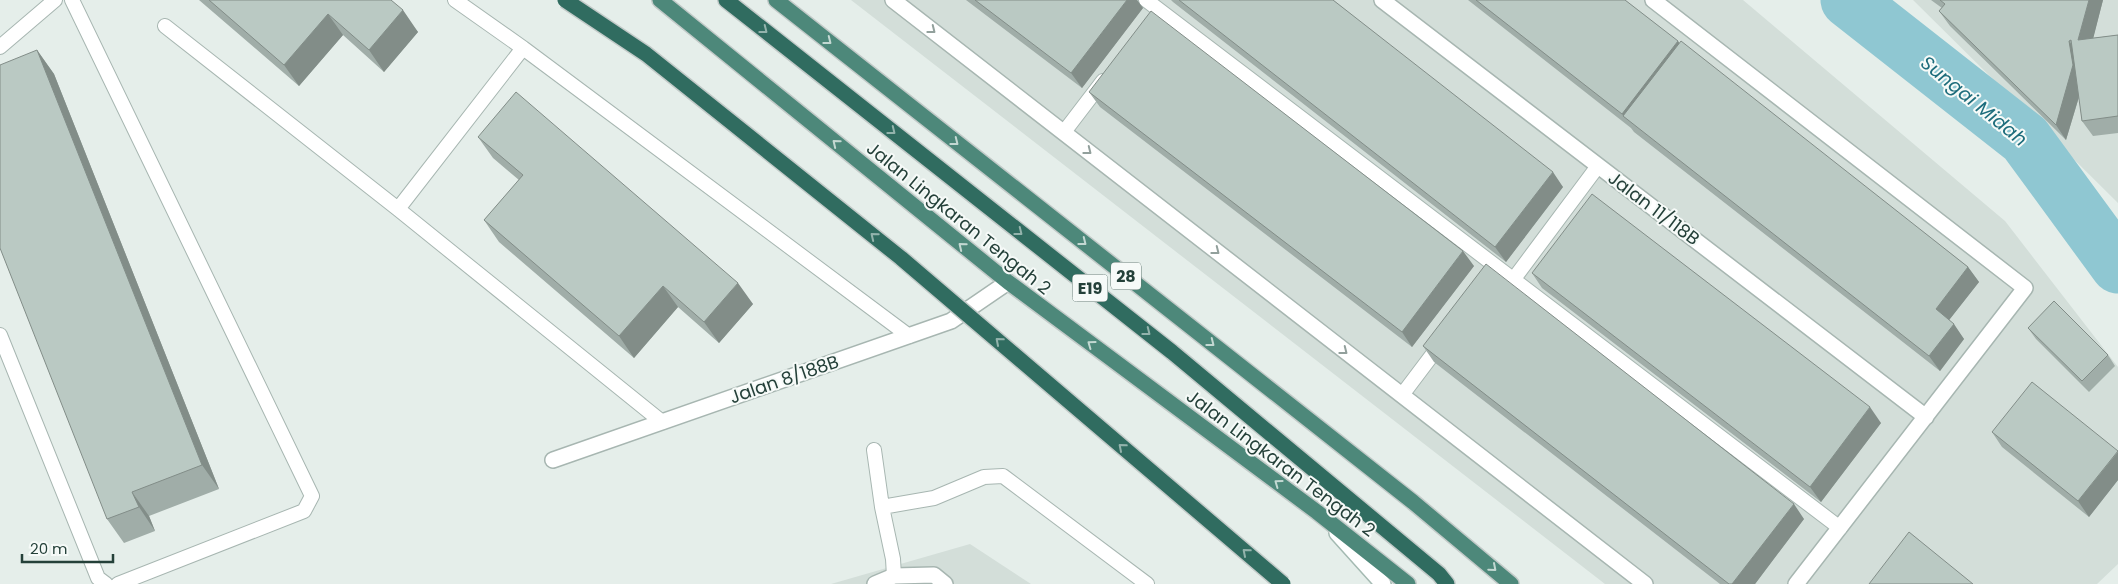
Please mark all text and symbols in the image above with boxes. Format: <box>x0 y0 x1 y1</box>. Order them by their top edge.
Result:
one-way arrow <box>926 24 936 33</box>
one-way arrow <box>758 25 767 33</box>
one-way arrow <box>822 35 832 44</box>
water label: Sungai Midah <box>1915 50 2033 152</box>
one-way arrow <box>886 125 896 134</box>
street label: Jalan Lingkaran Tengah 2 <box>862 136 1056 300</box>
one-way arrow <box>950 136 959 145</box>
one-way arrow <box>833 141 842 149</box>
one-way arrow <box>1082 145 1092 154</box>
street label: Jalan 11/118B <box>1603 165 1705 251</box>
one-way arrow <box>1013 226 1022 234</box>
one-way arrow <box>871 233 880 242</box>
one-way arrow <box>1077 237 1086 245</box>
one-way arrow <box>959 243 968 251</box>
one-way arrow <box>1210 245 1220 254</box>
road number: 28 <box>1111 262 1141 290</box>
road number: E19 <box>1072 274 1108 302</box>
one-way arrow <box>1141 327 1150 335</box>
one-way arrow <box>1205 337 1214 345</box>
one-way arrow <box>995 338 1004 347</box>
one-way arrow <box>1088 342 1097 350</box>
one-way arrow <box>1338 345 1347 353</box>
street label: Jalan 8/188B <box>726 349 842 409</box>
street label: Jalan Lingkaran Tengah 2 <box>1181 384 1381 542</box>
one-way arrow <box>1119 444 1128 452</box>
one-way arrow <box>1275 480 1284 488</box>
scale bar <box>22 532 114 564</box>
text: 20 m <box>30 538 68 559</box>
one-way arrow <box>1242 549 1251 558</box>
one-way arrow <box>1488 563 1497 572</box>

